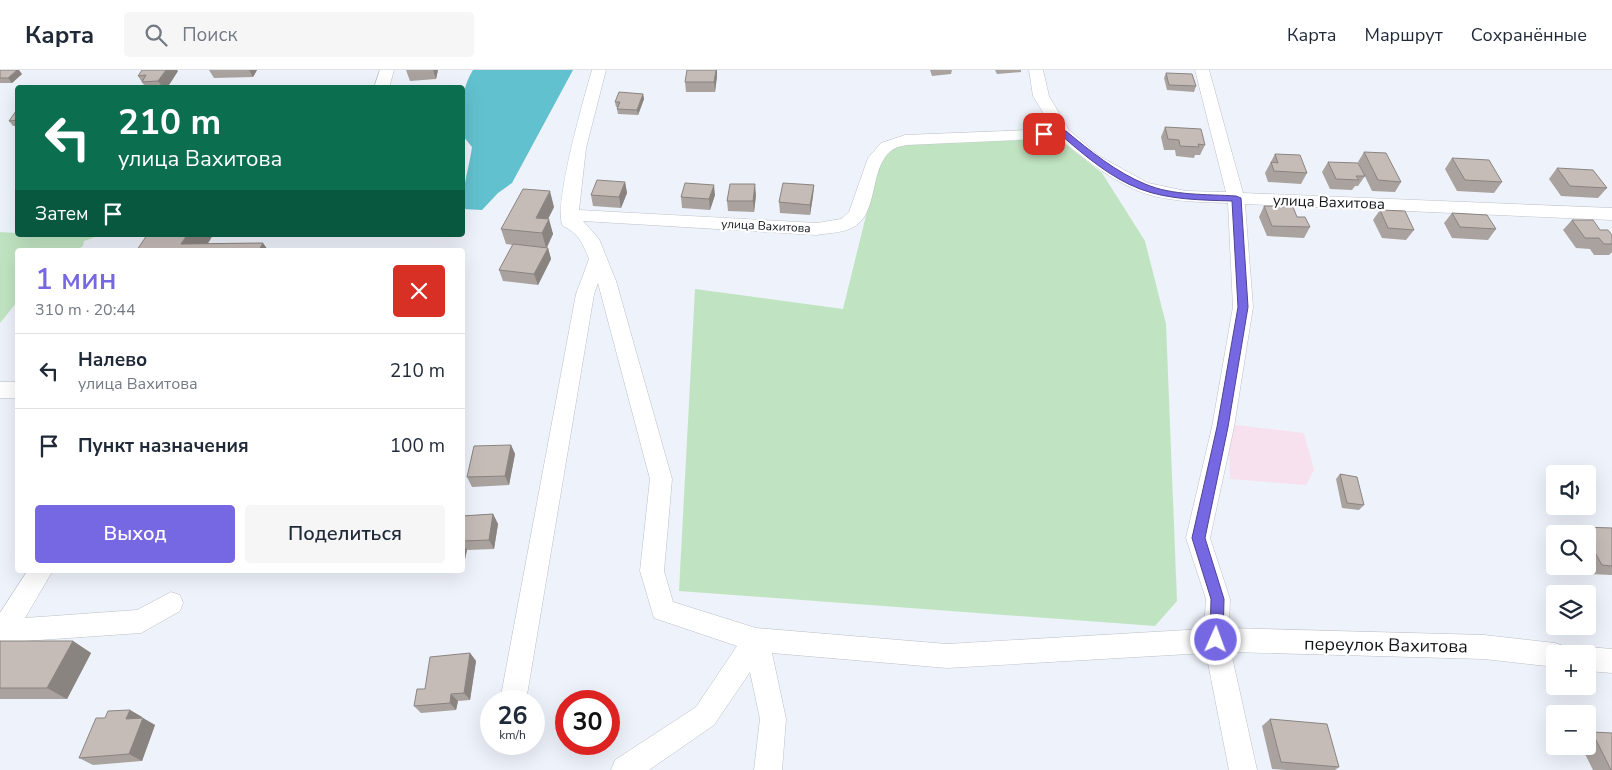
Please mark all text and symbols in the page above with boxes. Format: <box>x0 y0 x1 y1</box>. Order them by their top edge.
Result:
search box <box>124 12 474 57</box>
text: Карта <box>25 19 94 51</box>
icon: search <box>142 21 170 49</box>
text: Поиск <box>182 22 237 48</box>
text: Карта <box>1287 23 1337 47</box>
text: Маршрут <box>1365 23 1443 47</box>
text: Сохранённые <box>1471 23 1587 47</box>
text: 210 m <box>118 99 221 146</box>
icon: left <box>35 105 100 170</box>
pin <box>1023 113 1065 155</box>
icon: arrive <box>1030 120 1058 148</box>
text: улица Вахитова <box>118 144 282 174</box>
street label: улица Вахитова <box>1273 190 1385 214</box>
icon: arrive <box>99 200 127 228</box>
text: Затем <box>35 201 89 227</box>
street label: улица Вахитова <box>721 216 811 236</box>
text: 1 мин <box>35 259 117 300</box>
button: close <box>393 265 445 317</box>
text: 310 m · 20:44 <box>35 299 136 321</box>
text: Налево <box>78 347 147 373</box>
icon: left <box>35 357 63 385</box>
text: 210 m <box>390 358 445 384</box>
text: улица Вахитова <box>78 373 198 395</box>
icon: arrive <box>35 432 63 460</box>
text: Пункт назначения <box>78 433 249 459</box>
text: 100 m <box>390 433 445 459</box>
map controls <box>1546 465 1596 755</box>
button: sound <box>1546 465 1596 515</box>
button: Выход <box>35 505 235 563</box>
button: Поделиться <box>245 505 445 563</box>
button: search <box>1546 525 1596 575</box>
button: layers <box>1546 585 1596 635</box>
position arrow <box>1189 613 1241 665</box>
street label: переулок Вахитова <box>1304 632 1468 658</box>
button: + <box>1546 645 1596 695</box>
speed limit sign: 30 <box>555 690 620 755</box>
text: 26 <box>497 699 528 733</box>
button: − <box>1546 705 1596 755</box>
text: km/h <box>499 727 526 743</box>

